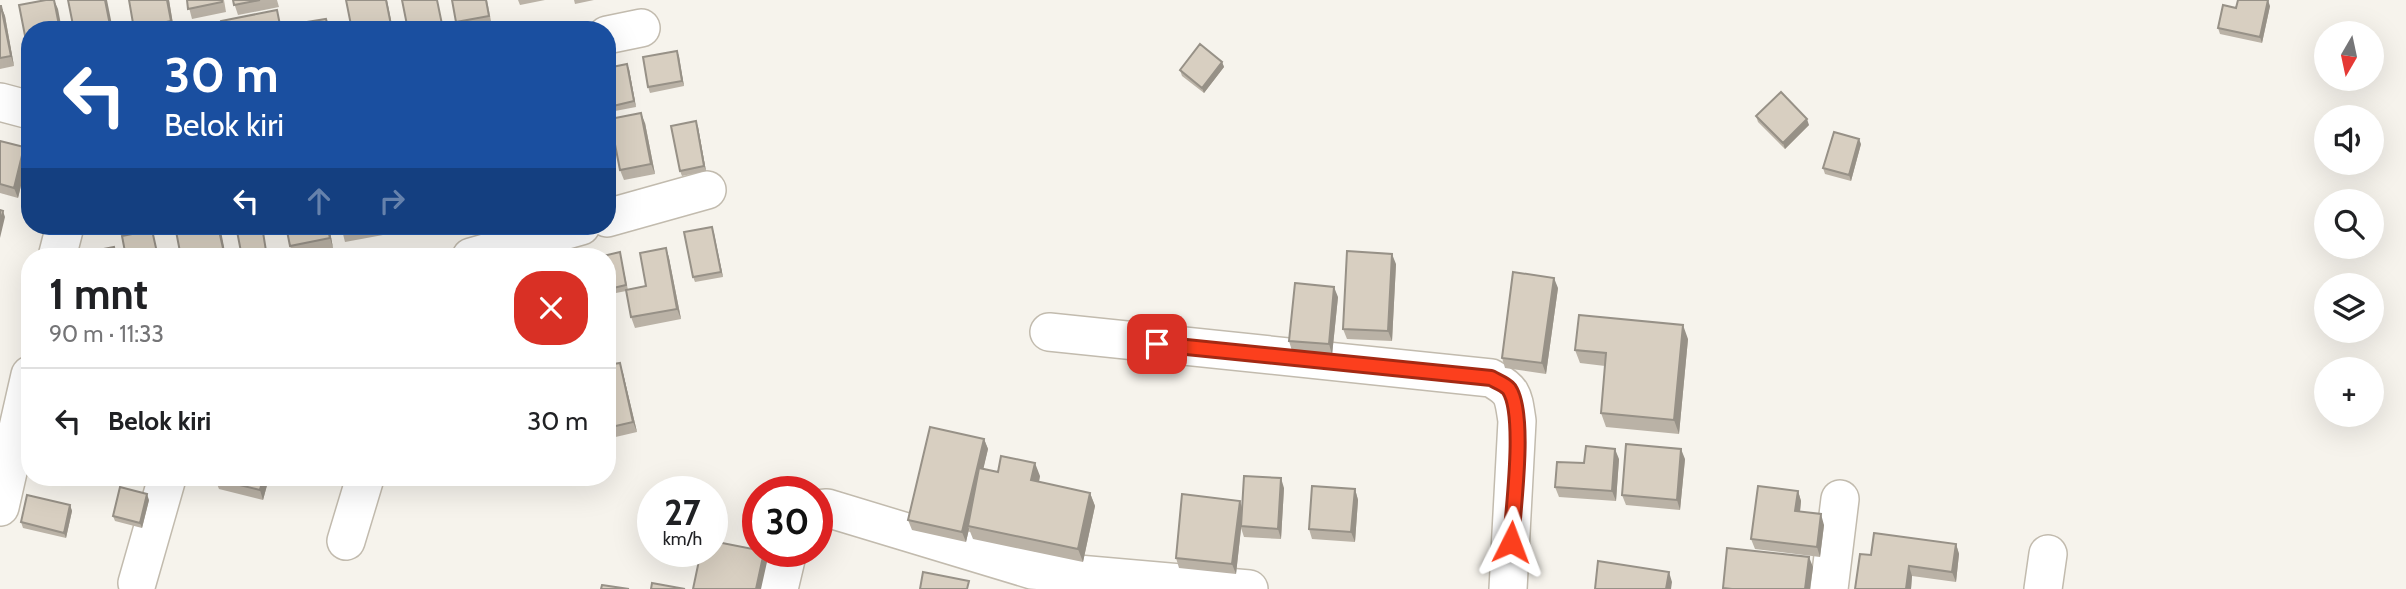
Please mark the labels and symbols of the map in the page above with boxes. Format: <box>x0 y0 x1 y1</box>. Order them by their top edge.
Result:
north arrow <box>2314 21 2384 91</box>
pin <box>1127 314 1187 374</box>
speed limit sign: 30 <box>742 476 833 567</box>
position arrow <box>1474 505 1548 579</box>

